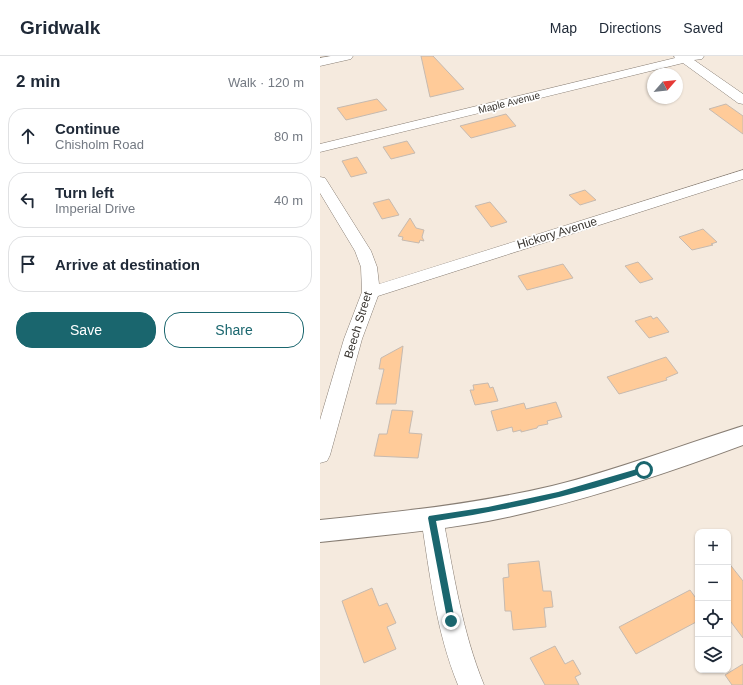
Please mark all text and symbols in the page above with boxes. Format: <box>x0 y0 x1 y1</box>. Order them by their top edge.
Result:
text: Gridwalk <box>20 17 100 38</box>
text: Map <box>550 20 577 36</box>
text: Directions <box>599 20 661 36</box>
text: Saved <box>683 20 723 36</box>
north arrow <box>647 68 683 104</box>
text: 2 min <box>16 72 60 91</box>
text: Walk · 120 m <box>228 75 304 90</box>
street label: Maple Avenue <box>477 89 542 115</box>
text: Continue <box>55 120 120 137</box>
icon: ahead <box>17 125 39 147</box>
text: 80 m <box>274 129 303 144</box>
text: Chisholm Road <box>55 137 144 152</box>
text: Turn left <box>55 184 114 201</box>
icon: left <box>17 189 39 211</box>
text: 40 m <box>274 193 303 208</box>
text: Imperial Drive <box>55 201 135 216</box>
street label: Hickory Avenue <box>515 214 599 252</box>
icon: arrive <box>17 253 39 275</box>
text: Arrive at destination <box>55 256 200 273</box>
street label: Beech Street <box>341 289 375 360</box>
button: Save <box>16 312 156 348</box>
button: Share <box>164 312 304 348</box>
route start <box>635 461 653 479</box>
map controls <box>695 529 731 673</box>
button: + <box>695 529 731 565</box>
button: − <box>695 565 731 601</box>
button: locate <box>695 601 731 637</box>
route end <box>442 612 460 630</box>
button: layers <box>695 637 731 673</box>

